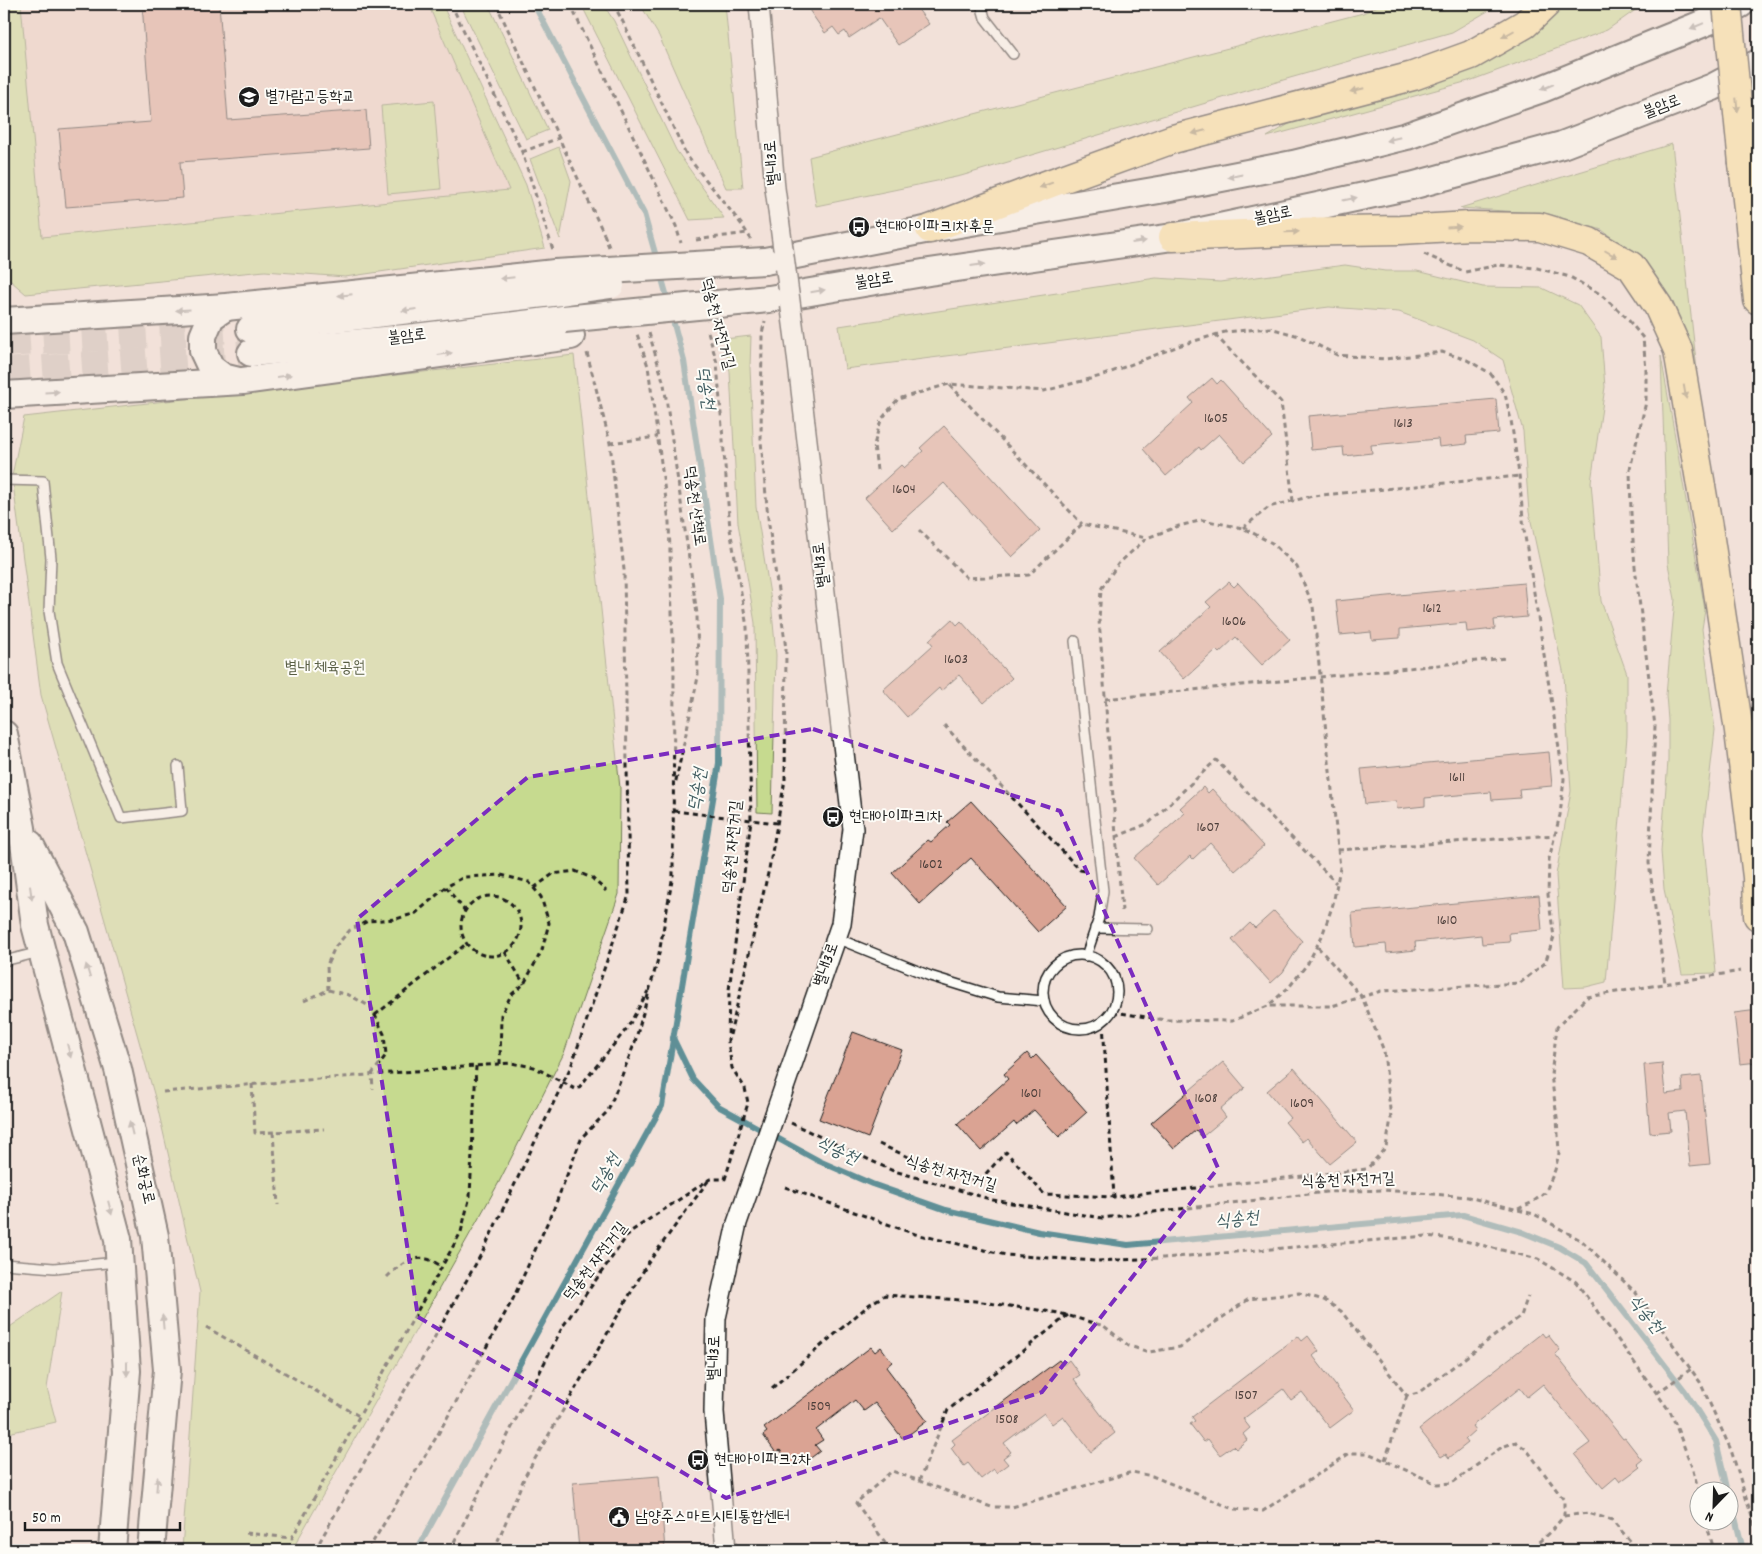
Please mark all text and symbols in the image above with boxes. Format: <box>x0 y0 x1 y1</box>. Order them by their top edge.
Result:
one-way arrow <box>1690 22 1704 30</box>
one-way arrow <box>1501 29 1514 38</box>
one-way arrow <box>1539 83 1554 91</box>
school or university icon: 별가람고등학교 <box>237 85 261 109</box>
place label: 별가람고등학교 <box>265 86 355 109</box>
one-way arrow <box>1349 86 1364 94</box>
street label: 불암로 <box>1640 89 1684 125</box>
one-way arrow <box>1734 97 1742 113</box>
one-way arrow <box>1192 128 1207 136</box>
one-way arrow <box>1385 135 1400 143</box>
street label: 별내3로 <box>760 139 786 187</box>
one-way arrow <box>1226 172 1242 180</box>
one-way arrow <box>1038 181 1053 189</box>
one-way arrow <box>1342 195 1357 203</box>
street label: 불암로 <box>1252 201 1294 231</box>
bus stop icon: 현대아이파크1차후문 <box>847 215 871 239</box>
place label: 현대아이파크1차후문 <box>875 216 994 239</box>
one-way arrow <box>1446 222 1462 230</box>
one-way arrow <box>1284 227 1300 235</box>
one-way arrow <box>1131 238 1147 246</box>
one-way arrow <box>1604 250 1618 259</box>
one-way arrow <box>970 261 986 269</box>
street label: 불암로 <box>853 267 895 295</box>
one-way arrow <box>498 274 514 282</box>
street label: 덕송천 자전거길 <box>694 276 740 372</box>
one-way arrow <box>810 286 826 294</box>
one-way arrow <box>337 291 353 299</box>
one-way arrow <box>175 306 191 314</box>
one-way arrow <box>400 306 416 314</box>
street label: 불암로 <box>387 324 427 350</box>
one-way arrow <box>438 350 454 358</box>
water label: 덕송천 <box>688 365 720 413</box>
one-way arrow <box>277 372 293 380</box>
one-way arrow <box>1682 385 1690 401</box>
one-way arrow <box>45 387 61 395</box>
house number: 1605 <box>1204 409 1228 429</box>
house number: 1613 <box>1393 414 1413 434</box>
street label: 덕송천 산책로 <box>677 464 711 548</box>
house number: 1604 <box>892 480 916 500</box>
street label: 별내3로 <box>808 541 836 589</box>
house number: 1612 <box>1422 599 1442 619</box>
house number: 1606 <box>1222 612 1246 632</box>
house number: 1603 <box>944 650 968 670</box>
park label: 별내 체육공원 <box>285 657 365 680</box>
water label: 덕송천 <box>683 765 715 813</box>
house number: 1611 <box>1449 768 1465 788</box>
street label: 덕송천 자전거길 <box>717 799 749 895</box>
bus stop icon: 현대아이파크1차 <box>821 805 845 829</box>
place label: 현대아이파크1차 <box>849 806 943 829</box>
house number: 1607 <box>1197 818 1219 838</box>
house number: 1602 <box>919 855 943 875</box>
one-way arrow <box>27 886 35 902</box>
house number: 1610 <box>1437 911 1457 931</box>
street label: 별내3로 <box>809 940 845 990</box>
one-way arrow <box>84 964 92 979</box>
one-way arrow <box>65 1044 73 1059</box>
house number: 1601 <box>1021 1084 1041 1104</box>
house number: 1608 <box>1194 1089 1218 1109</box>
house number: 1609 <box>1290 1094 1314 1114</box>
one-way arrow <box>127 1120 135 1135</box>
water label: 식송천 <box>812 1131 863 1173</box>
water label: 덕송천 <box>586 1149 629 1200</box>
street label: 식송천 자전거길 <box>903 1150 999 1198</box>
street label: 순화궁로 <box>126 1151 160 1207</box>
street label: 식송천 자전거길 <box>1301 1168 1395 1194</box>
one-way arrow <box>107 1201 115 1216</box>
water label: 식송천 <box>1214 1207 1261 1235</box>
street label: 덕송천 자전거길 <box>559 1218 633 1306</box>
water label: 식송천 <box>1622 1290 1669 1341</box>
one-way arrow <box>159 1314 167 1330</box>
street label: 별내3로 <box>703 1335 727 1381</box>
one-way arrow <box>123 1362 131 1378</box>
house number: 1507 <box>1235 1386 1257 1406</box>
house number: 1509 <box>807 1397 831 1417</box>
house number: 1508 <box>996 1410 1019 1430</box>
bus stop icon: 현대아이파크2차 <box>686 1448 710 1472</box>
place label: 현대아이파크2차 <box>714 1449 811 1472</box>
one-way arrow <box>153 1476 161 1492</box>
north arrow <box>1690 1482 1740 1532</box>
scale bar <box>25 1499 180 1531</box>
public building icon: 남양주스마트시티통합센터 <box>607 1505 631 1529</box>
place label: 남양주스마트시티통합센터 <box>635 1506 790 1529</box>
text: N <box>1703 1506 1717 1527</box>
text: 50 m <box>32 1508 61 1530</box>

